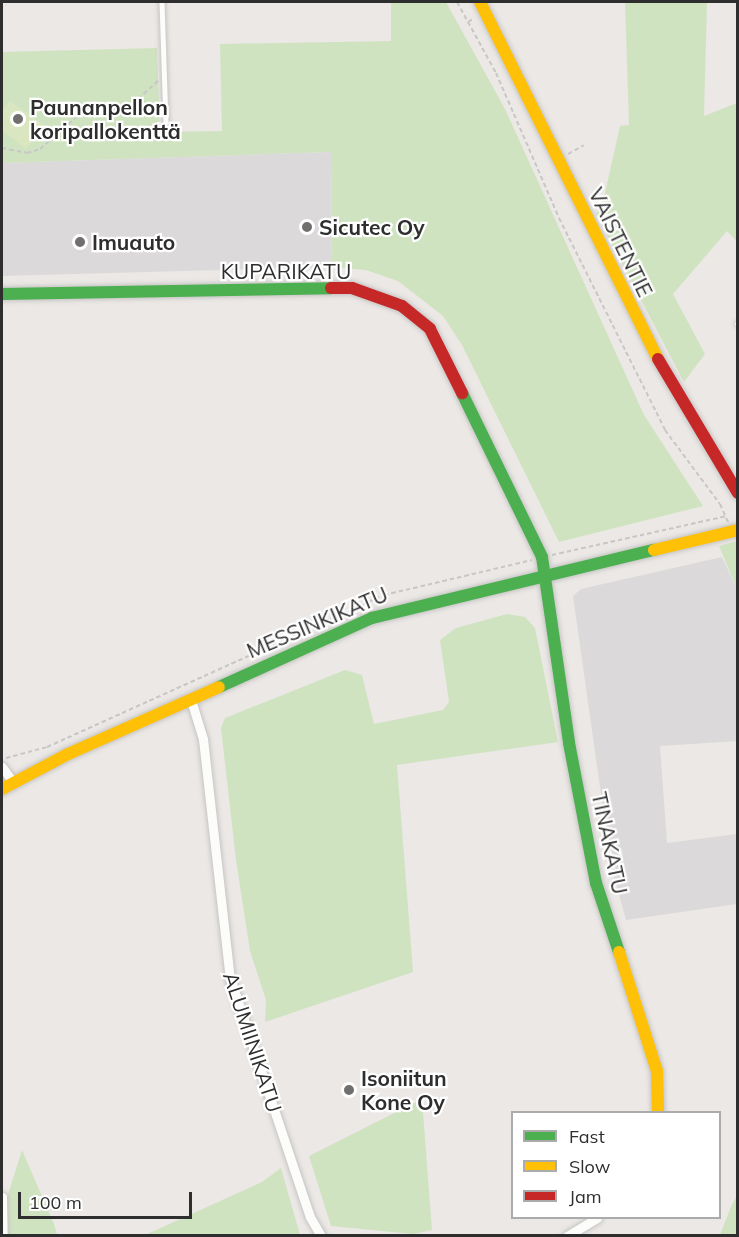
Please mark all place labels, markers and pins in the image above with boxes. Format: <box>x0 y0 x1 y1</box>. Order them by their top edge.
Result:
place label: Paunanpellon koripallokenttä <box>30 94 181 144</box>
marker: Paunanpellon koripallokenttä <box>11 112 25 126</box>
place label: Sicutec Oy <box>319 214 425 240</box>
marker: Sicutec Oy <box>300 220 314 234</box>
place label: Imuauto <box>92 229 175 255</box>
marker: Imuauto <box>73 235 87 249</box>
place label: Isoniitun Kone Oy <box>361 1065 447 1115</box>
marker: Isoniitun Kone Oy <box>342 1083 356 1097</box>

